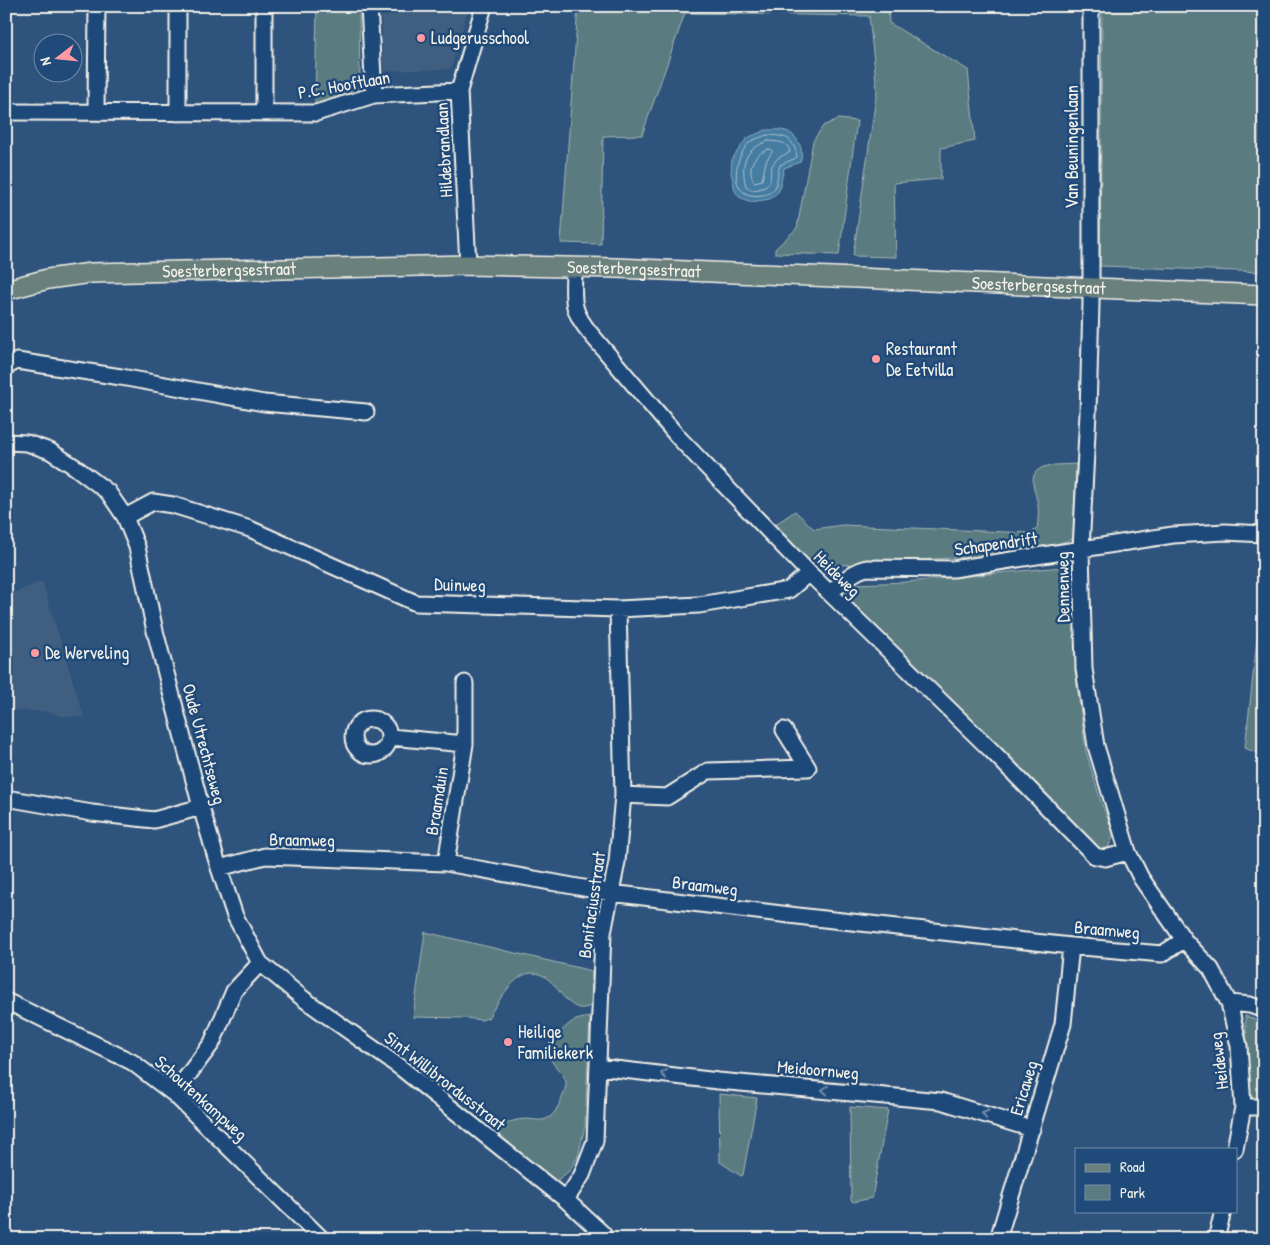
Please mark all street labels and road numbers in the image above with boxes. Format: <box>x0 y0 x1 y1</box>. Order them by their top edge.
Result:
street label: P.C. Hooftlaan <box>296 64 392 105</box>
street label: Van Beuningenlaan <box>1059 85 1084 209</box>
street label: Hildebrandlaan <box>429 102 458 198</box>
street label: Soesterbergsestraat <box>567 254 702 284</box>
street label: Soesterbergsestraat <box>162 256 297 283</box>
street label: Soesterbergsestraat <box>971 270 1107 300</box>
street label: Schapendrift <box>953 525 1040 562</box>
street label: Heideweg <box>808 545 866 603</box>
street label: Dennenweg <box>1049 551 1076 623</box>
street label: Duinweg <box>434 571 486 598</box>
street label: Oude Utrechtseweg <box>176 681 233 807</box>
street label: Braamduin <box>419 765 454 837</box>
street label: Braamweg <box>269 826 335 853</box>
street label: Bonifaciusstraat <box>572 849 611 960</box>
street label: Braamweg <box>671 869 739 902</box>
street label: Braamweg <box>1073 914 1141 945</box>
street label: Sint Willibrordusstraat <box>379 1025 512 1136</box>
street label: Heideweg <box>1203 1031 1234 1091</box>
street label: Schoutenkampweg <box>150 1049 253 1146</box>
street label: Meidoornweg <box>776 1053 860 1086</box>
street label: Ericaweg <box>1003 1057 1044 1119</box>

